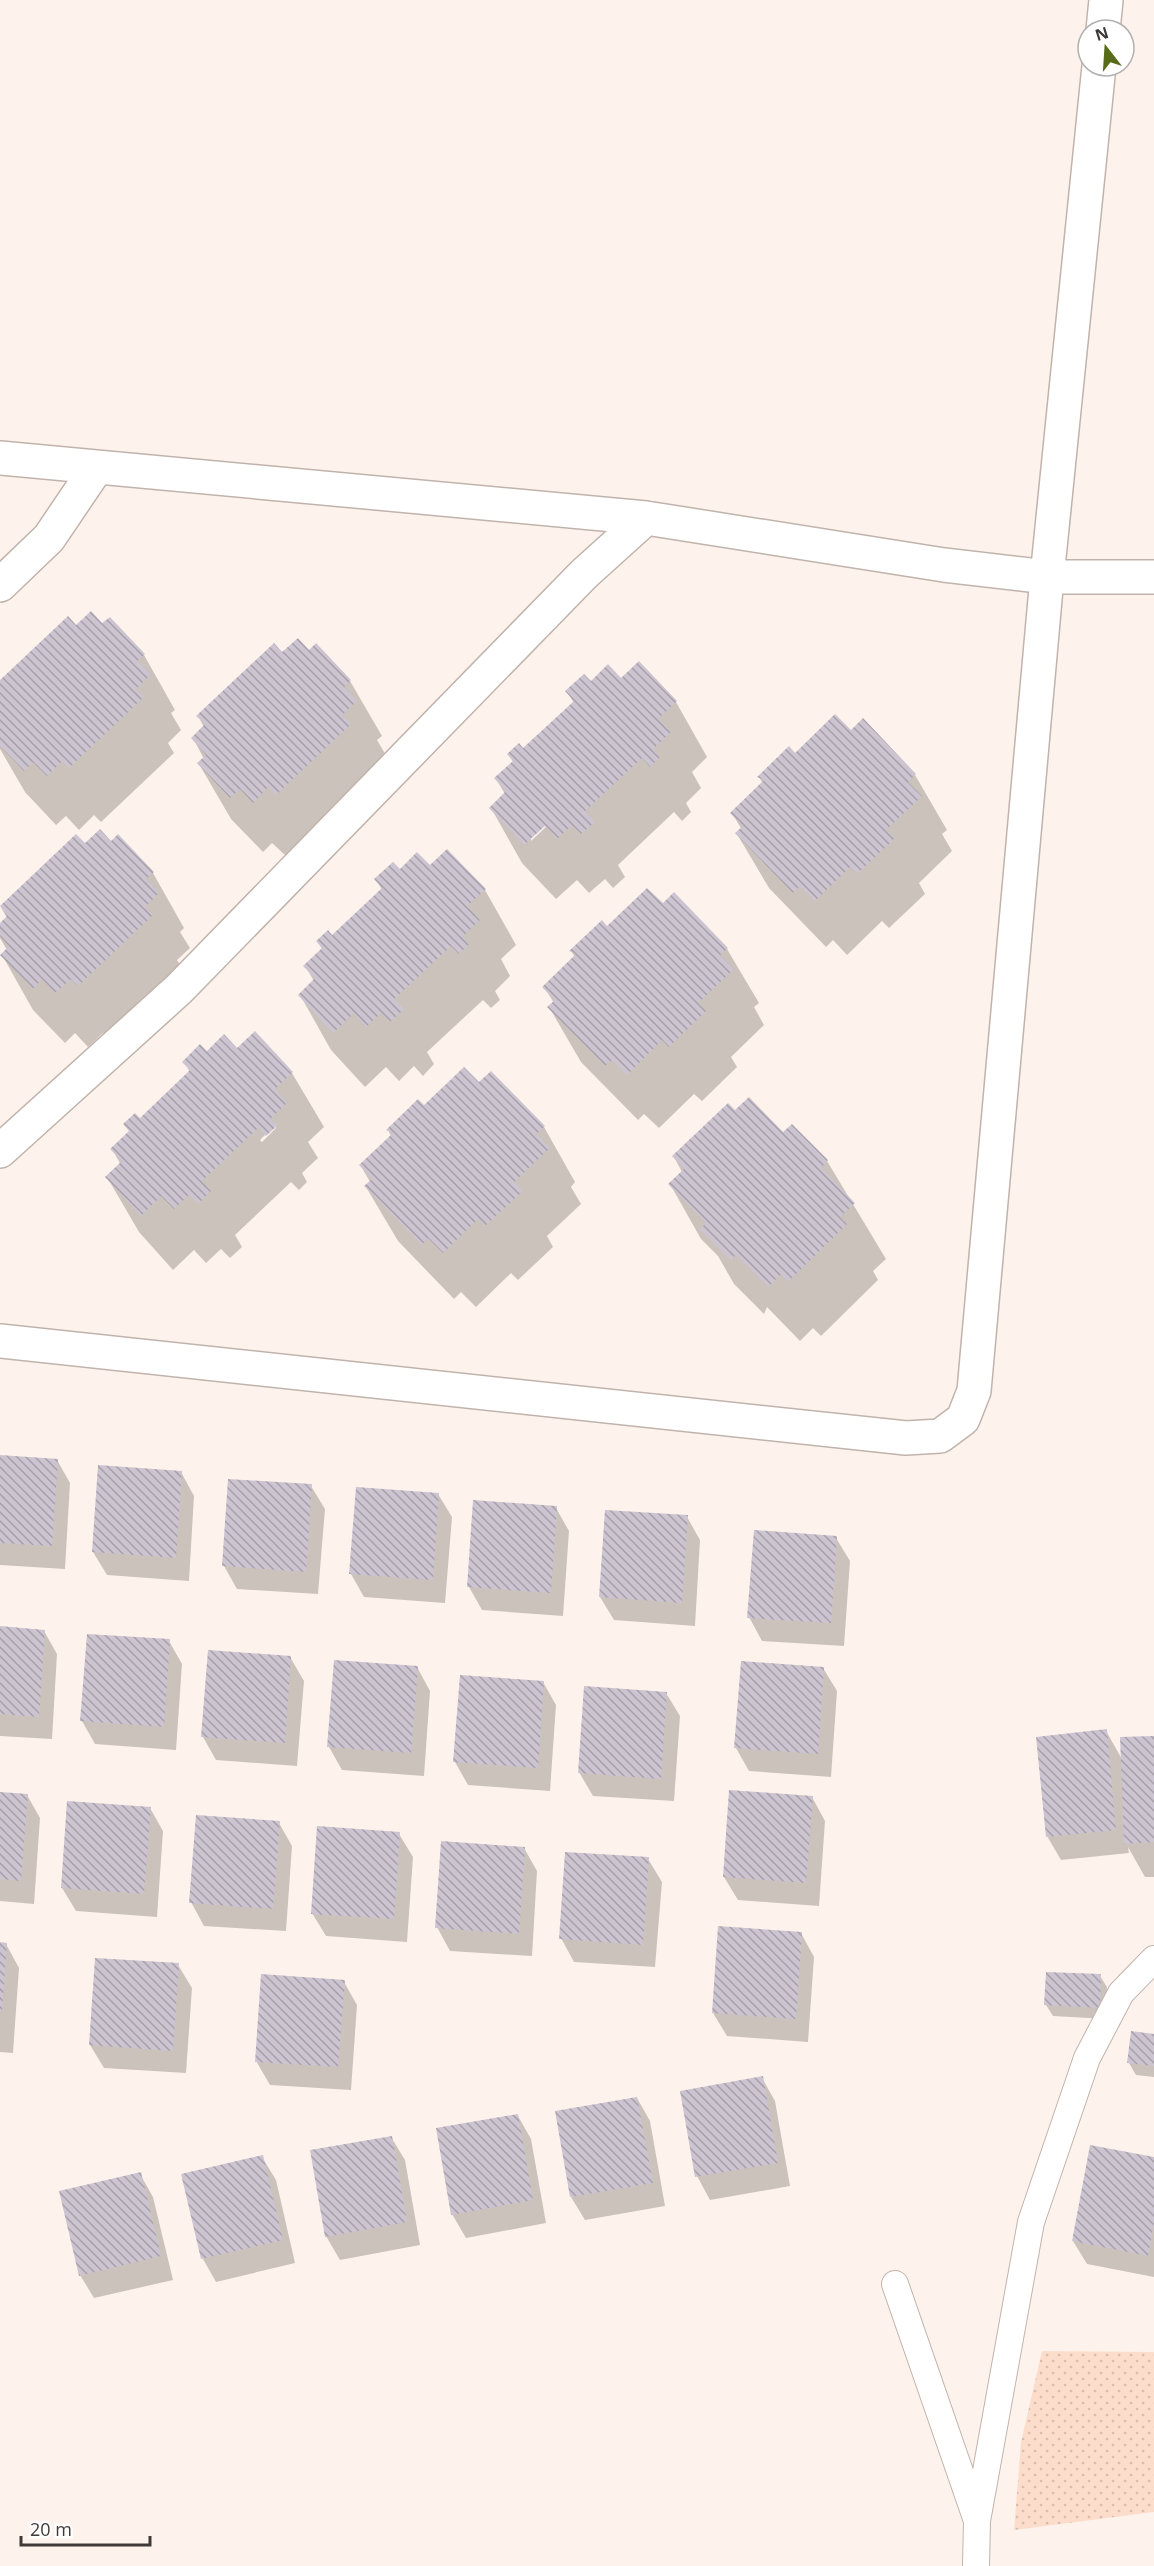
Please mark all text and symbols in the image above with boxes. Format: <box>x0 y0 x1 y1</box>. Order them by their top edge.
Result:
north arrow <box>1076 18 1136 78</box>
text: N <box>1092 21 1111 46</box>
scale bar <box>21 2509 150 2547</box>
text: 20 m <box>30 2517 72 2541</box>

